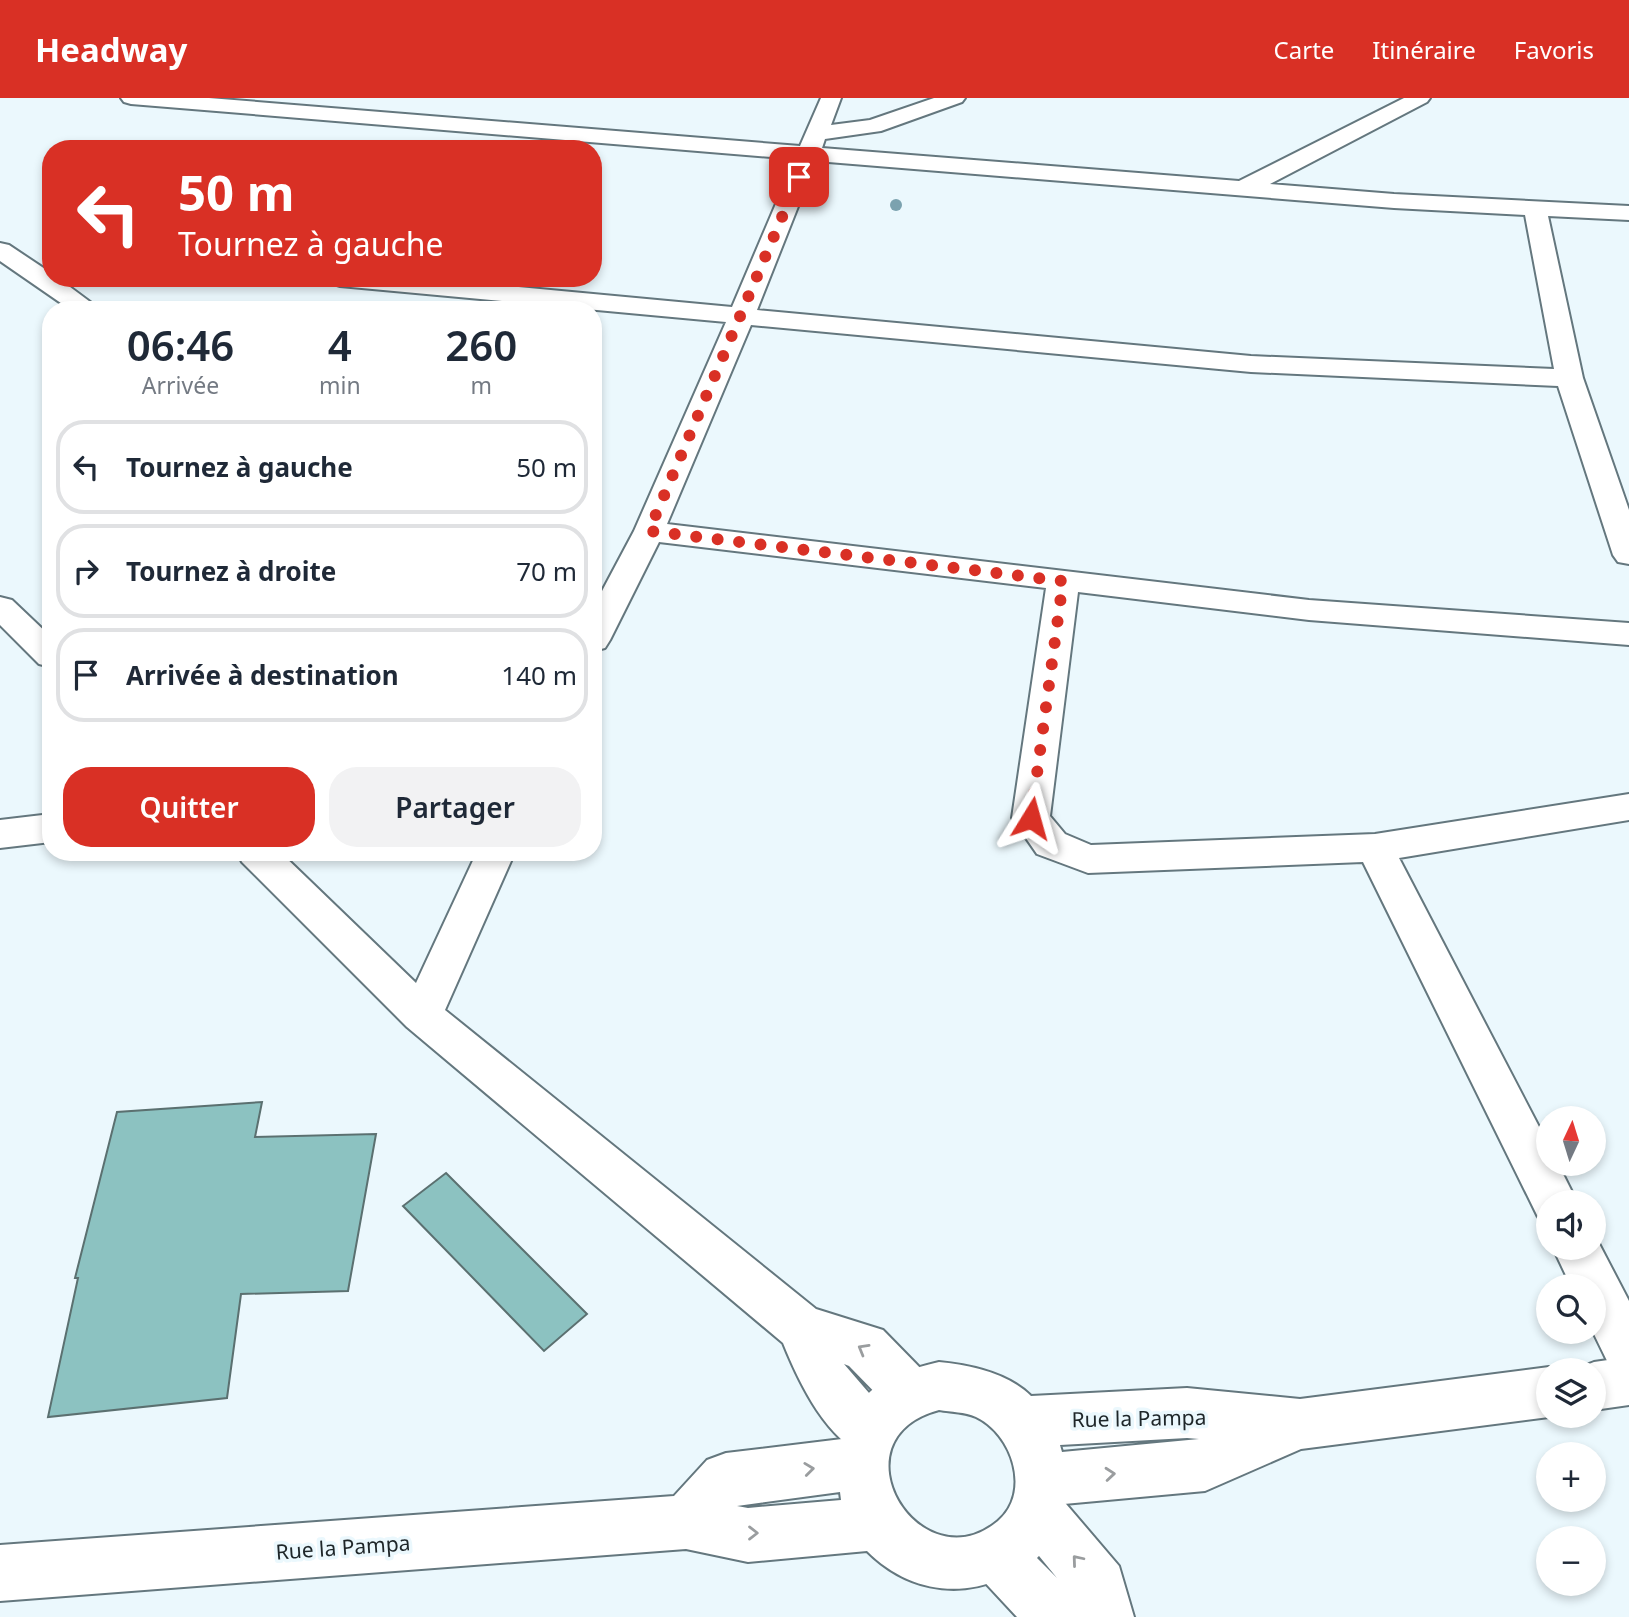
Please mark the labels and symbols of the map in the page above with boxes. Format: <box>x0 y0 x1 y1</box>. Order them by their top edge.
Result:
pin <box>769 147 829 207</box>
position arrow <box>994 781 1068 855</box>
north arrow <box>1536 1106 1606 1176</box>
one-way arrow <box>858 1344 871 1357</box>
street label: Rue la Pampa <box>1071 1403 1207 1433</box>
one-way arrow <box>803 1462 815 1477</box>
one-way arrow <box>1105 1467 1116 1482</box>
one-way arrow <box>748 1525 759 1541</box>
street label: Rue la Pampa <box>275 1528 411 1566</box>
one-way arrow <box>1073 1556 1086 1568</box>

